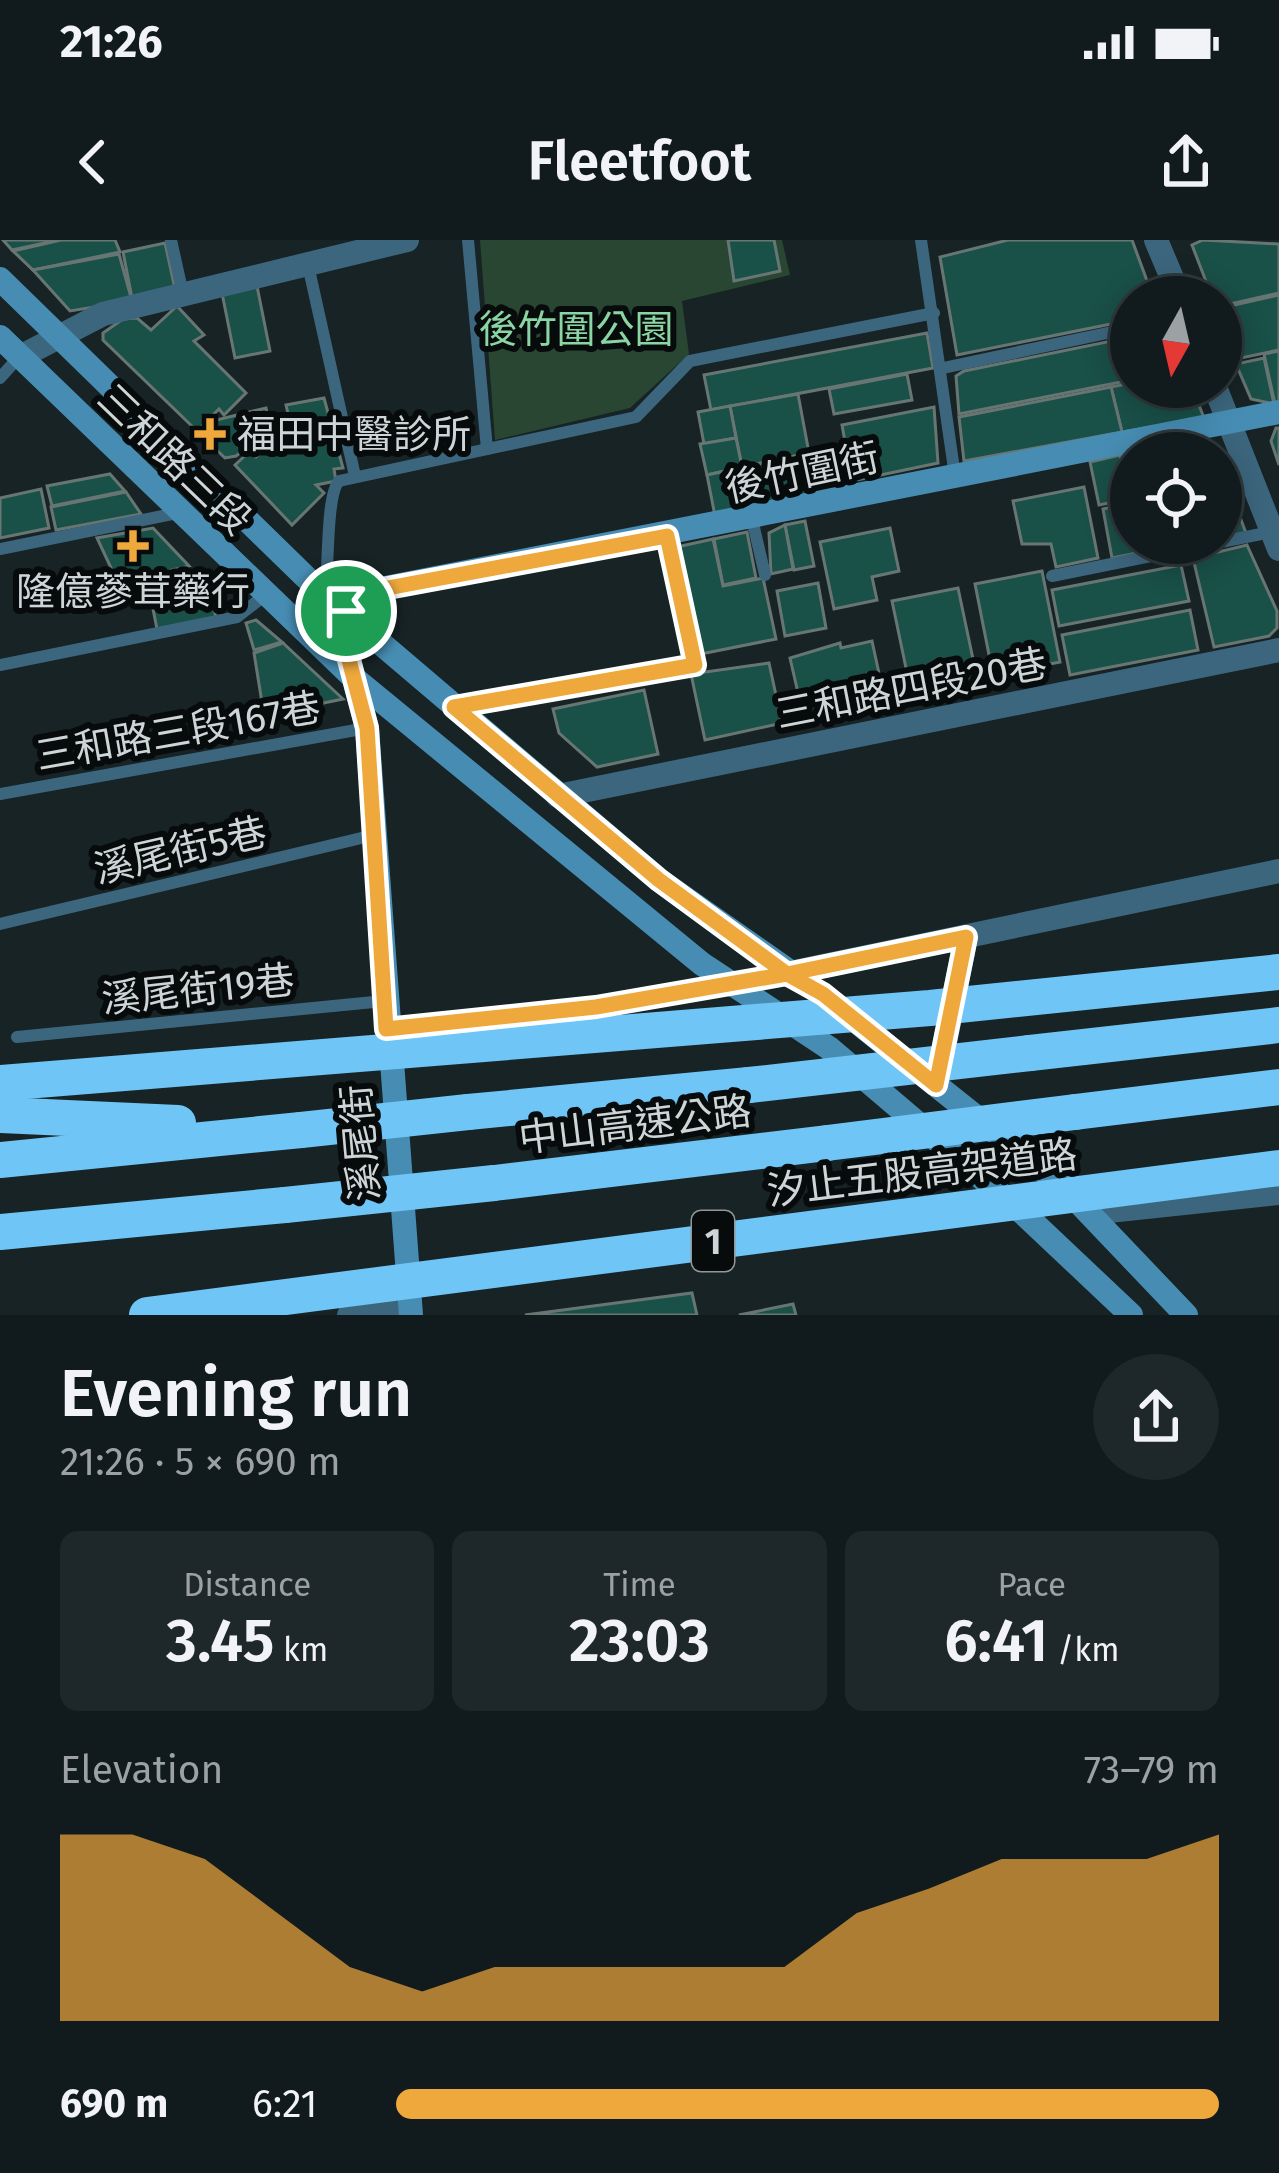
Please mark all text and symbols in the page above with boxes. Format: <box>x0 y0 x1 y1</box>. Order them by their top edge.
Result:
text: 21:26 <box>60 15 163 69</box>
icon: back <box>60 129 126 195</box>
icon: share <box>1153 129 1219 195</box>
text: Fleetfoot <box>528 130 751 194</box>
north arrow <box>1110 276 1242 408</box>
map controls <box>1110 276 1242 564</box>
park label: 後竹圍公園 <box>478 307 674 353</box>
street label: 三和路三段 <box>88 375 260 544</box>
place label: 福田中醫診所 <box>237 412 471 458</box>
marker: 福田中醫診所 <box>194 418 226 450</box>
button: locate <box>1110 432 1242 564</box>
street label: 後竹圍街 <box>721 434 883 512</box>
marker: 隆億蔘茸藥行 <box>117 530 149 562</box>
pin <box>295 560 397 662</box>
place label: 隆億蔘茸藥行 <box>16 569 250 615</box>
icon: arrive <box>313 578 379 644</box>
street label: 三和路四段20巷 <box>772 640 1051 738</box>
street label: 三和路三段167巷 <box>32 684 324 780</box>
street label: 溪尾街5巷 <box>90 809 271 893</box>
street label: 溪尾街19巷 <box>100 957 297 1023</box>
street label: 溪尾街 <box>333 1083 389 1203</box>
street label: 中山高速公路 <box>516 1088 754 1162</box>
street label: 汐止五股高架道路 <box>764 1131 1080 1215</box>
road number: 1 <box>692 1211 734 1271</box>
text: Evening run <box>60 1354 412 1433</box>
button: share <box>1093 1354 1219 1480</box>
text: 21:26 · 5 × 690 m <box>60 1439 341 1485</box>
text: Distance <box>183 1565 311 1605</box>
text: Time <box>603 1565 676 1605</box>
text: Pace <box>998 1565 1066 1605</box>
text: 3.45 <box>166 1605 274 1677</box>
text: 23:03 <box>569 1605 710 1677</box>
text: 6:41 <box>944 1605 1048 1677</box>
text: km <box>274 1630 328 1670</box>
text: /km <box>1048 1630 1119 1670</box>
text: Elevation <box>60 1747 223 1793</box>
text: 73–79 m <box>1084 1747 1219 1793</box>
text: 690 m <box>60 2081 168 2127</box>
text: 6:21 <box>252 2081 317 2127</box>

